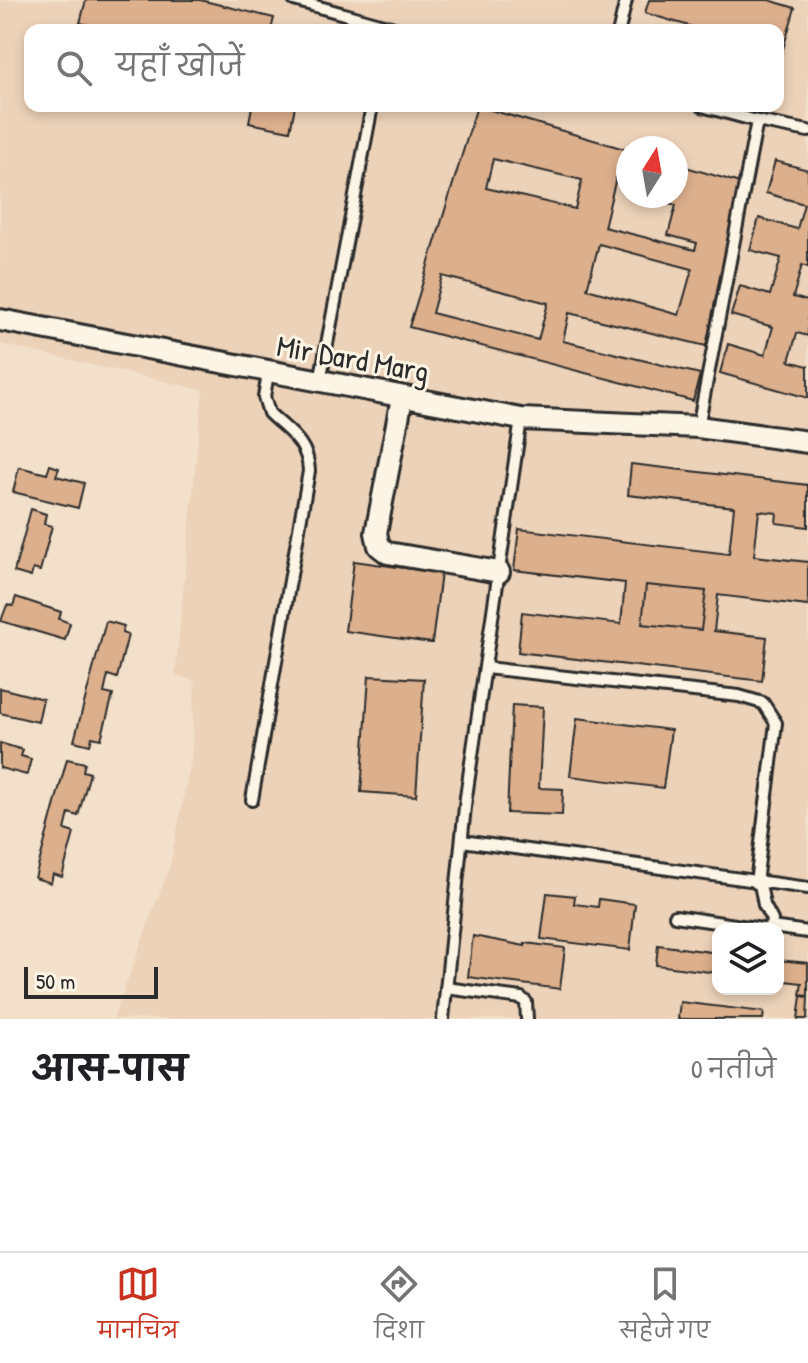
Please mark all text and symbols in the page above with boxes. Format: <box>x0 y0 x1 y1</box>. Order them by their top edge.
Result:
search box <box>24 24 784 112</box>
text: यहाँ खोजें <box>116 45 244 85</box>
icon: search <box>52 46 96 90</box>
north arrow <box>616 136 688 208</box>
street label: Mir Dard Marg <box>274 325 432 391</box>
map controls <box>712 923 784 995</box>
button: layers <box>712 923 784 995</box>
scale bar <box>24 963 158 999</box>
text: 50 m <box>36 966 75 996</box>
text: आस-पास <box>32 1045 187 1091</box>
text: 0 नतीजे <box>691 1051 776 1086</box>
tab: मानचित्र <box>98 1262 178 1355</box>
tab: दिशा <box>374 1262 424 1355</box>
tab: सहेजे गए <box>619 1262 710 1355</box>

